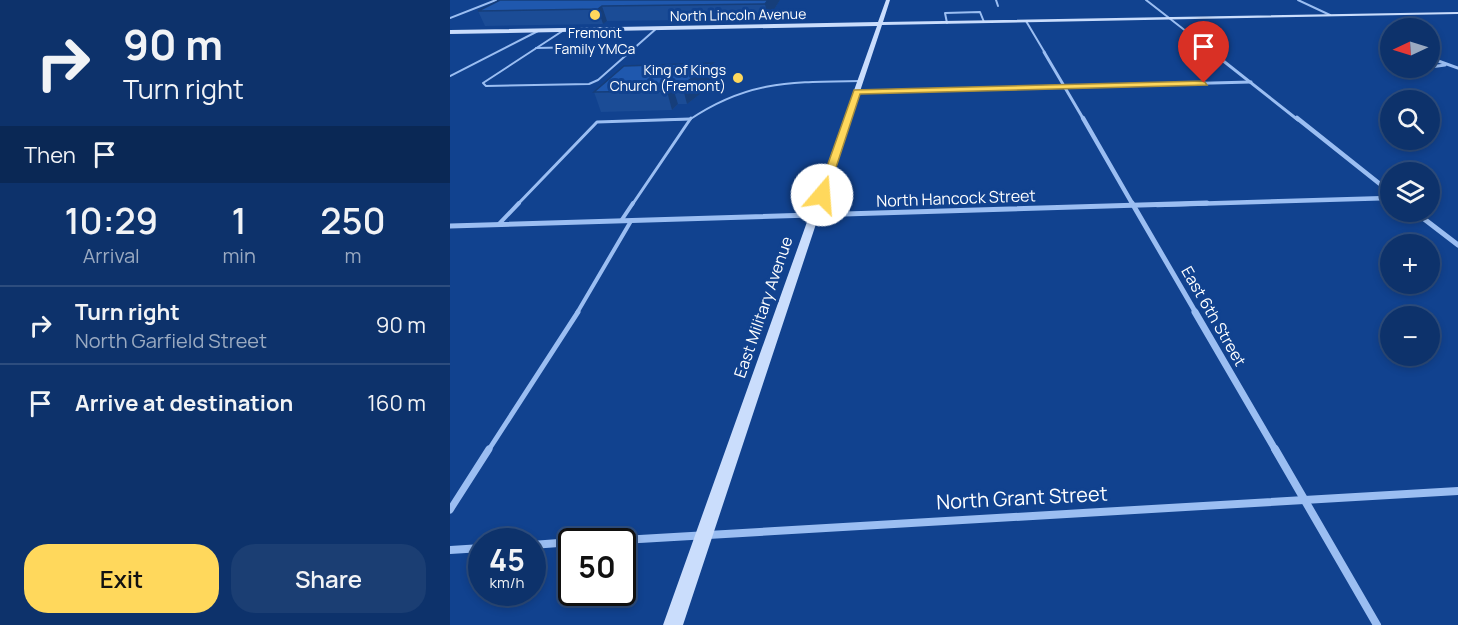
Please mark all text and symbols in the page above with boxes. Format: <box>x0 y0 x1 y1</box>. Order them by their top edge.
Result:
street label: North Lincoln Avenue <box>670 4 806 25</box>
marker: Fremont Family YMCa <box>588 8 602 22</box>
text: 90 m <box>123 15 223 73</box>
north arrow <box>1380 18 1440 78</box>
map controls <box>1380 18 1440 366</box>
pin <box>1178 21 1229 83</box>
place label: Fremont Family YMCa <box>555 23 635 58</box>
icon: right <box>24 24 102 102</box>
icon: arrive <box>1187 30 1220 63</box>
place label: King of Kings Church (Fremont) <box>610 60 726 95</box>
text: Turn right <box>123 70 244 107</box>
marker: King of Kings Church (Fremont) <box>731 71 745 85</box>
button: search <box>1380 90 1440 150</box>
icon: arrive <box>88 138 121 171</box>
text: Then <box>24 140 76 170</box>
button: layers <box>1380 162 1440 222</box>
position arrow <box>790 163 854 227</box>
street label: North Hancock Street <box>876 184 1036 212</box>
text: 10:29 <box>64 196 158 245</box>
text: 1 <box>232 196 247 245</box>
text: 250 <box>320 196 386 245</box>
street label: East Military Avenue <box>728 233 798 381</box>
button: + <box>1380 234 1440 294</box>
text: Arrival <box>83 242 140 269</box>
text: min <box>222 242 256 269</box>
text: m <box>344 242 361 269</box>
street label: East 6th Street <box>1176 262 1252 370</box>
text: Turn right <box>75 297 180 327</box>
button: − <box>1380 306 1440 366</box>
icon: right <box>24 309 57 342</box>
text: 90 m <box>376 310 426 340</box>
text: North Garfield Street <box>75 327 267 354</box>
icon: arrive <box>24 387 57 420</box>
text: Arrive at destination <box>75 388 293 418</box>
text: 160 m <box>367 388 426 418</box>
street label: North Grant Street <box>936 480 1108 515</box>
speed limit sign: 50 <box>558 528 636 606</box>
text: 45 <box>489 539 525 580</box>
button: Exit <box>24 544 219 613</box>
button: Share <box>231 544 426 613</box>
text: km/h <box>490 572 524 593</box>

